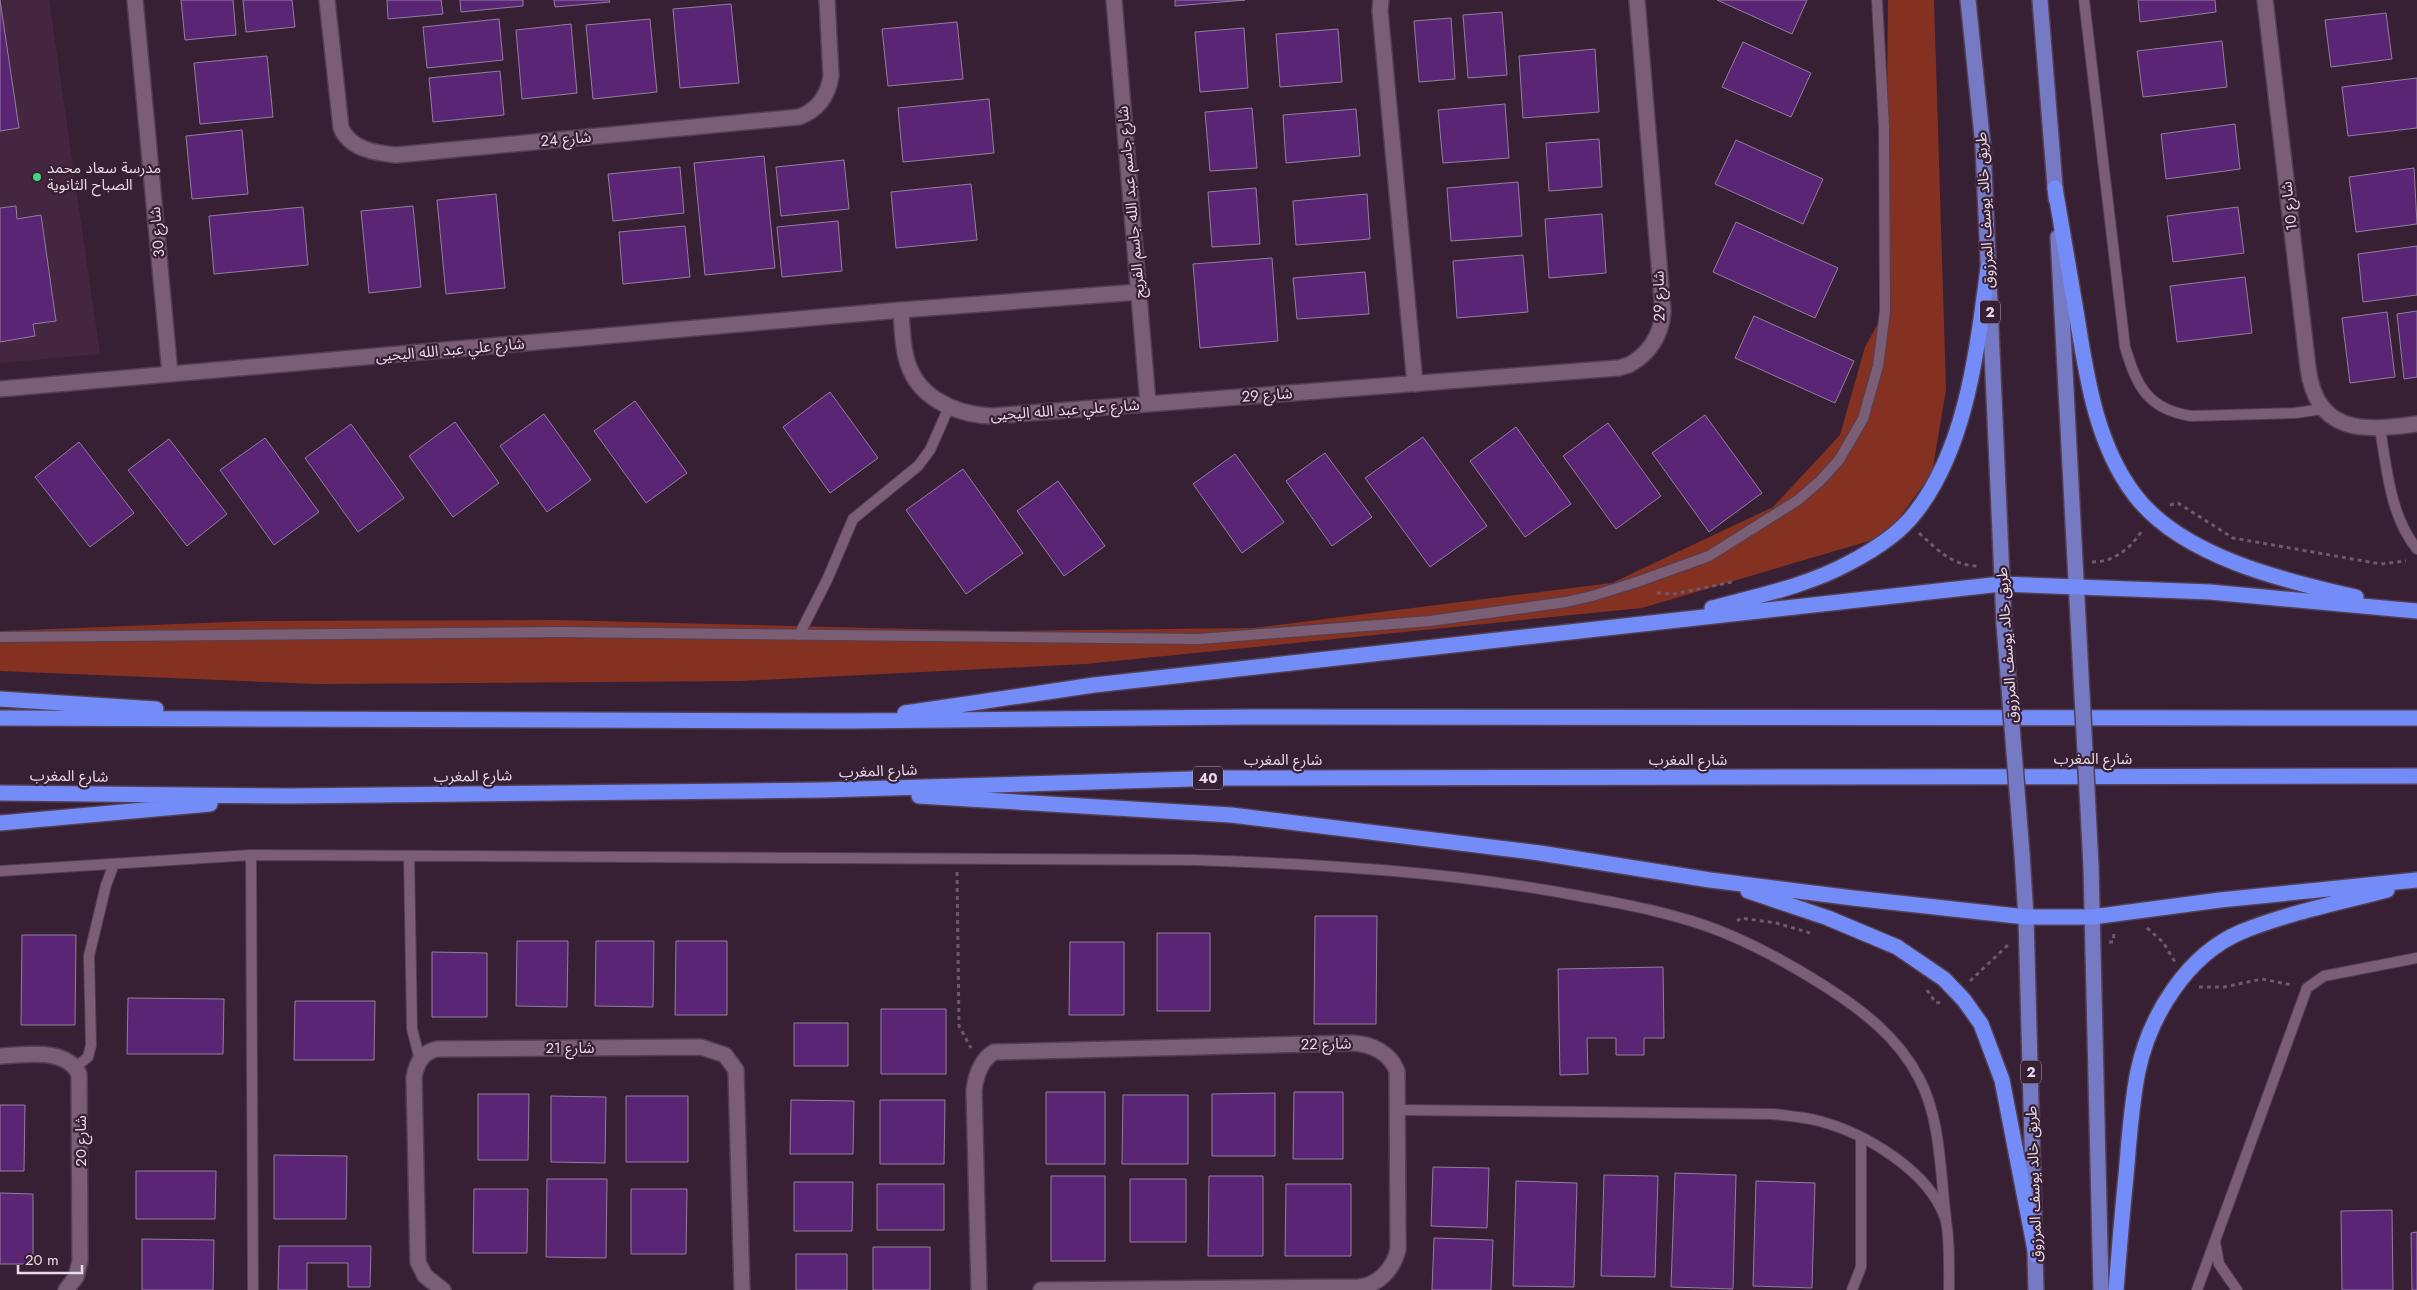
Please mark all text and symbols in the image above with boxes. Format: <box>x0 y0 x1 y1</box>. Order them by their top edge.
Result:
street label: شارع جاسم عبد الله جاسم الفريح <box>1112 105 1151 299</box>
street label: شارع 24 <box>540 126 593 153</box>
street label: طريق خالد يوسف المرزوق <box>1970 131 2000 289</box>
place label: مدرسة سعاد محمد الصباح الثانوية <box>47 157 161 197</box>
marker: مدرسة سعاد محمد الصباح الثانوية <box>31 171 43 183</box>
street label: شارع 10 <box>2275 180 2304 232</box>
street label: شارع 30 <box>144 205 171 258</box>
street label: شارع 29 <box>1648 270 1671 322</box>
road number: 2 <box>1980 300 2000 324</box>
street label: شارع علي عبد الله اليحيى <box>375 333 526 368</box>
street label: شارع 29 <box>1241 382 1293 409</box>
street label: شارع علي عبد الله اليحيى <box>990 394 1141 427</box>
street label: طريق خالد يوسف المرزوق <box>1991 566 2023 724</box>
street label: شارع المغرب <box>2054 748 2132 771</box>
street label: شارع المغرب <box>1244 749 1322 772</box>
street label: شارع المغرب <box>1649 749 1727 772</box>
street label: شارع المغرب <box>838 759 918 784</box>
street label: شارع المغرب <box>30 764 109 789</box>
street label: شارع المغرب <box>434 764 513 789</box>
road number: 40 <box>1193 766 1223 790</box>
street label: شارع 22 <box>1300 1033 1352 1056</box>
street label: شارع 21 <box>545 1037 595 1060</box>
road number: 2 <box>2021 1060 2041 1084</box>
street label: طريق خالد يوسف المرزوق <box>2020 1105 2048 1263</box>
street label: شارع 20 <box>70 1115 93 1167</box>
scale bar <box>18 1242 81 1274</box>
text: 20 m <box>25 1249 59 1271</box>

